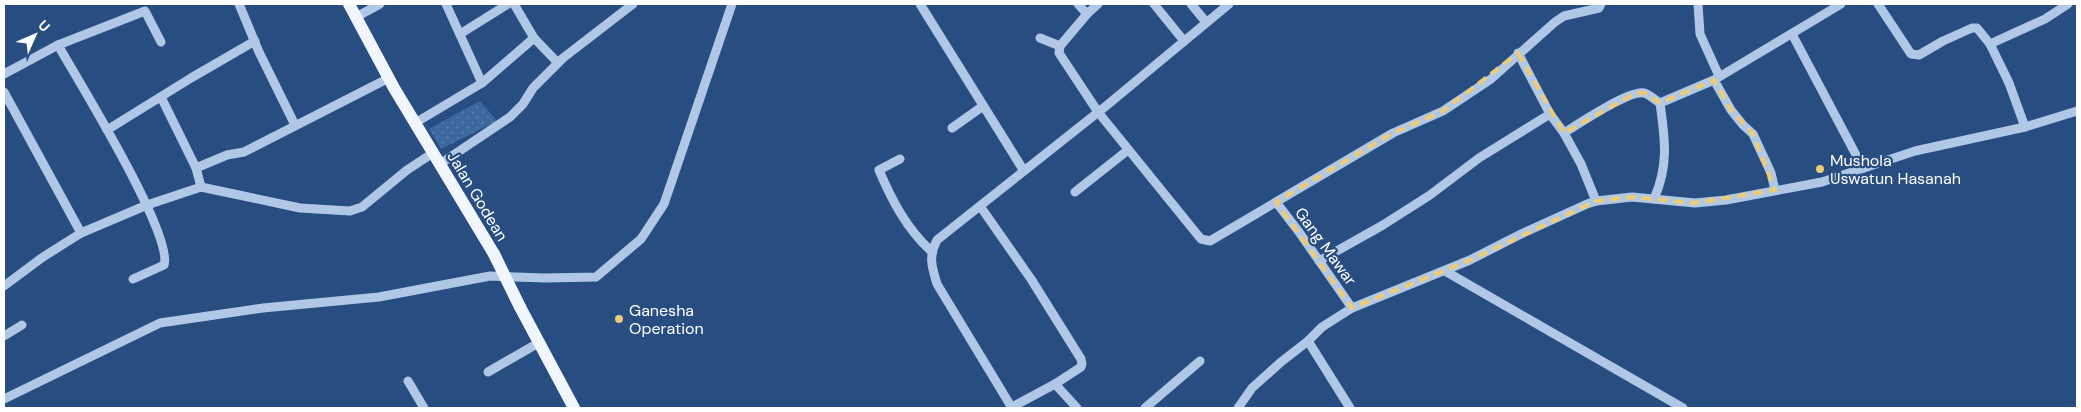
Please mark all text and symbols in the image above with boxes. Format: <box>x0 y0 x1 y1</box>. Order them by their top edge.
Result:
north arrow <box>10 10 60 60</box>
text: U <box>34 16 54 36</box>
street label: Jalan Godean <box>443 148 513 245</box>
place label: Mushola Uswatun Hasanah <box>1830 150 1961 189</box>
marker: Mushola Uswatun Hasanah <box>1814 163 1826 175</box>
street label: Gang Mawar <box>1290 203 1361 290</box>
place label: Ganesha Operation <box>629 300 704 339</box>
marker: Ganesha Operation <box>613 313 625 325</box>

